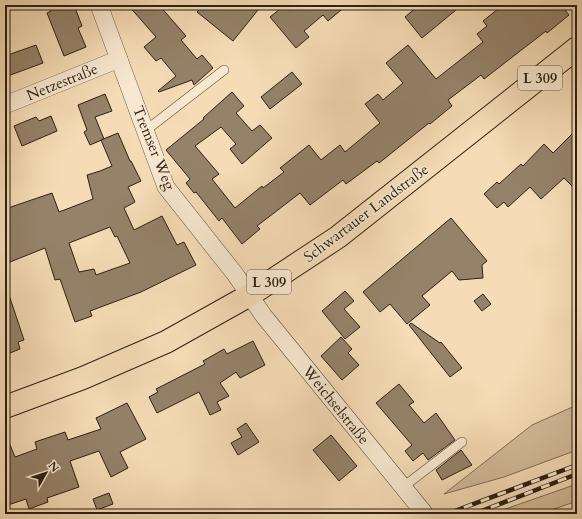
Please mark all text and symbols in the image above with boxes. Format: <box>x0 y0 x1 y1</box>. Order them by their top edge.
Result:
street label: Netzestraße <box>23 59 101 105</box>
road number: L 309 <box>518 66 562 90</box>
street label: Tremser Weg <box>128 103 180 194</box>
street label: Schwartauer Landstraße <box>299 159 433 267</box>
road number: L 309 <box>247 270 291 294</box>
street label: Weichselstraße <box>297 361 374 449</box>
north arrow <box>26 453 66 493</box>
text: N <box>45 459 63 476</box>

